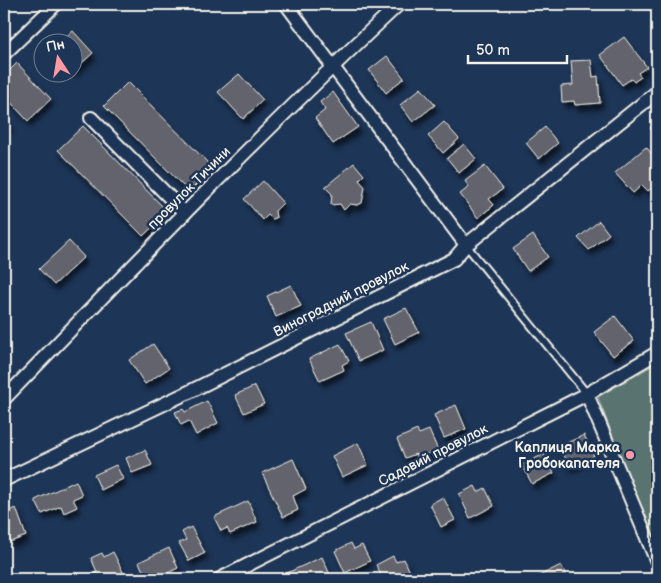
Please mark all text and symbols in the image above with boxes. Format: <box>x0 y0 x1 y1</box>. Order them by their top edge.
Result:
north arrow <box>32 32 82 82</box>
scale bar <box>468 32 567 64</box>
text: Пн <box>45 36 66 56</box>
text: 50 m <box>476 41 510 60</box>
street label: провулок Тичини <box>144 143 234 233</box>
street label: Виноградний провулок <box>271 257 412 340</box>
street label: Садовий провулок <box>376 420 491 490</box>
place label: Каплиця Марка Гробокапателя <box>514 439 621 472</box>
marker: Каплиця Марка Гробокапателя <box>624 449 636 461</box>

